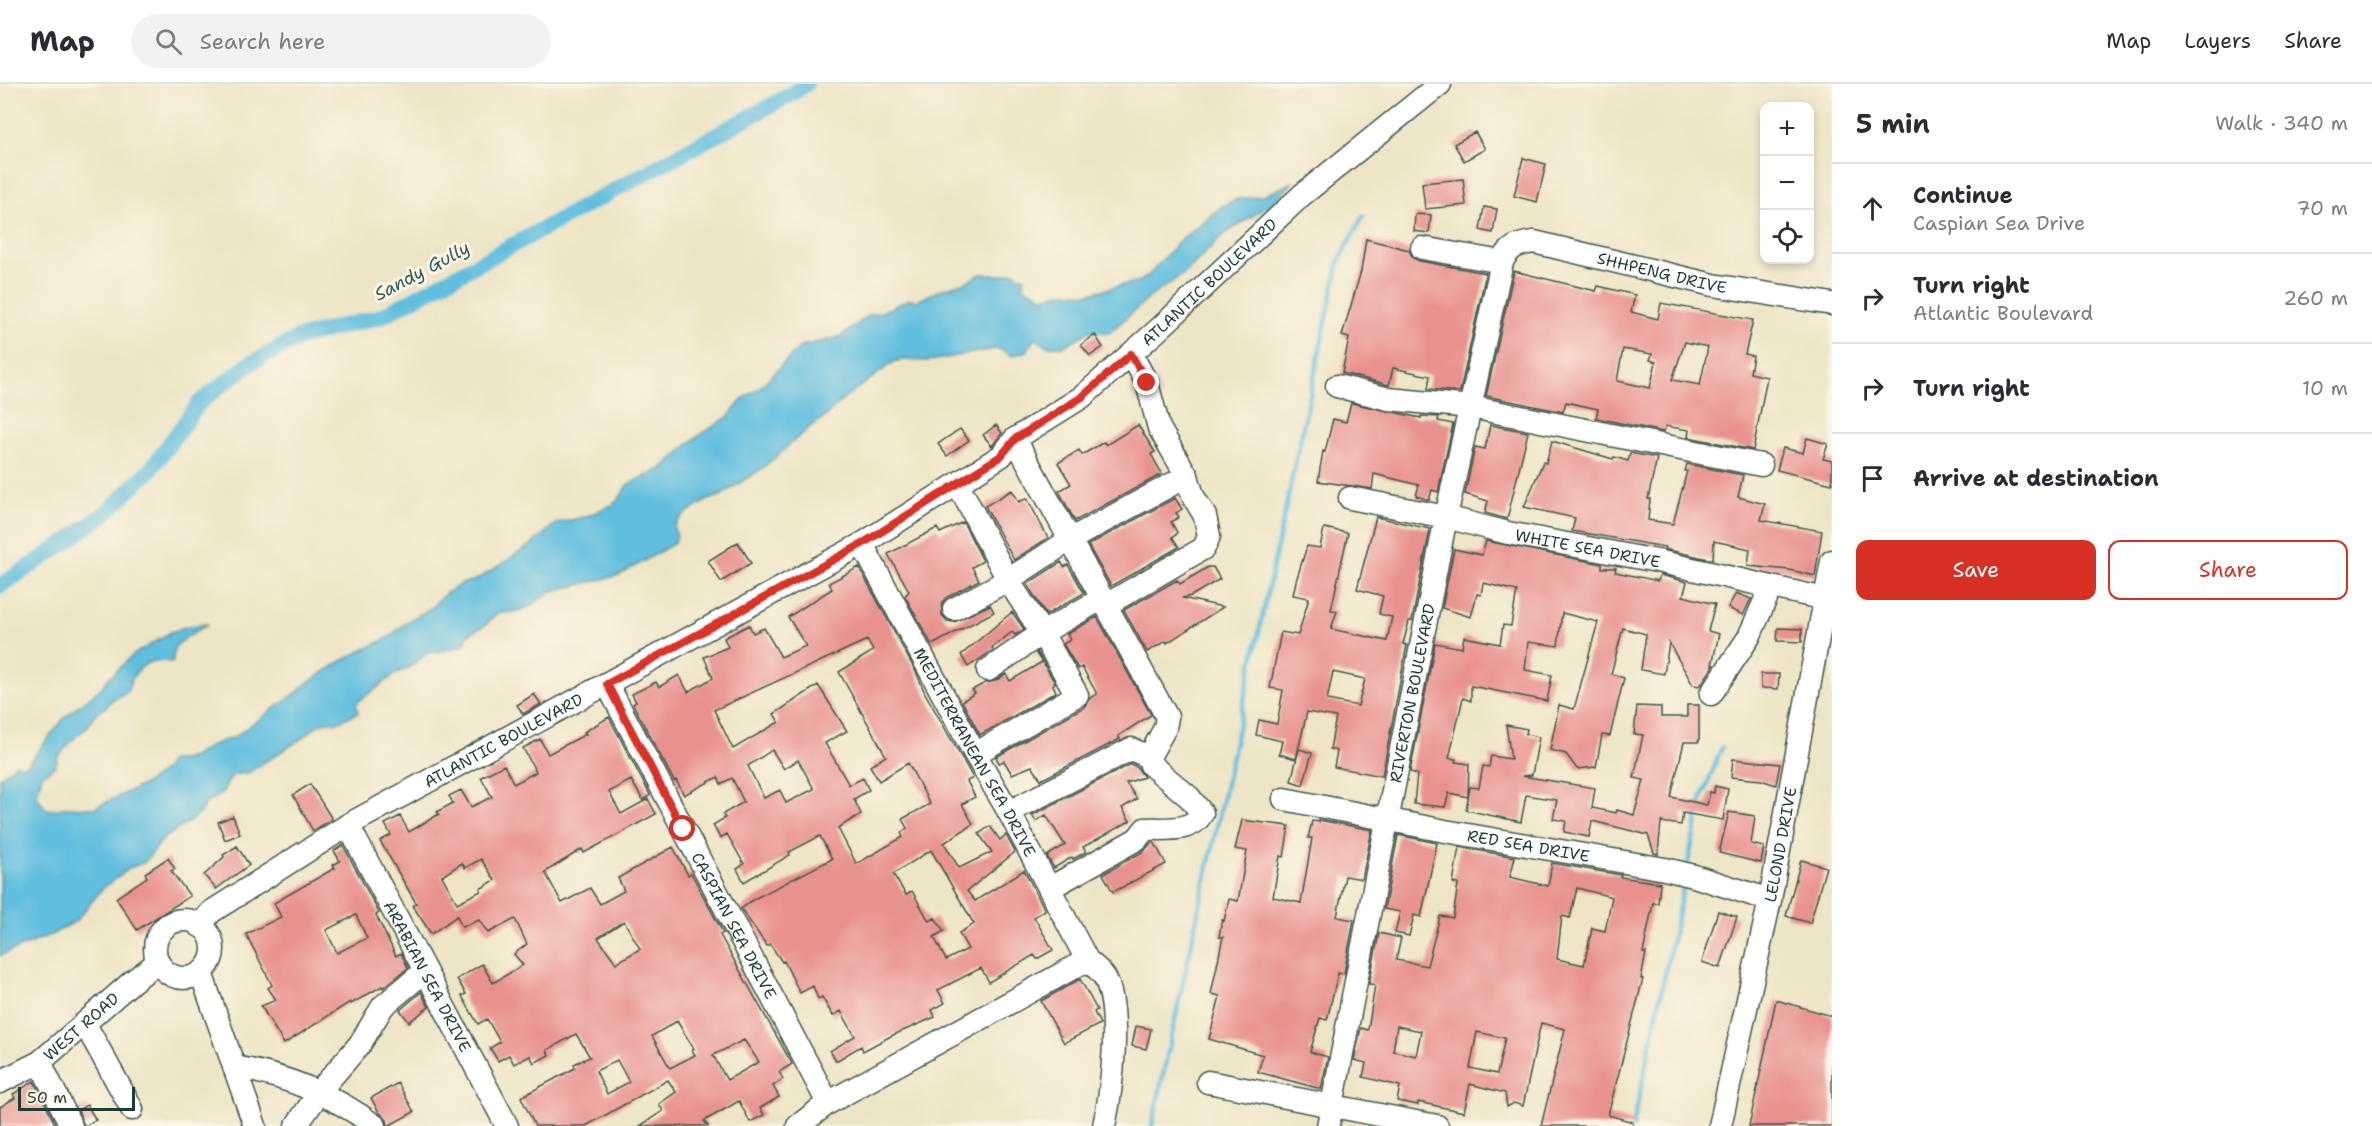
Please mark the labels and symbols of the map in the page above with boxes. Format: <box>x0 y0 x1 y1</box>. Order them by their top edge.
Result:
street label: ATLANTIC BOULEVARD <box>1137 214 1282 351</box>
water label: Sandy Gully <box>370 236 474 306</box>
street label: SHHPENG DRIVE <box>1595 248 1728 298</box>
route end <box>1133 369 1159 395</box>
street label: WHITE SEA DRIVE <box>1513 525 1662 572</box>
street label: RIVERTON BOULEVARD <box>1385 602 1440 785</box>
street label: MEDITERRANEAN SEA DRIVE <box>909 644 1041 861</box>
street label: ATLANTIC BOULEVARD <box>420 689 587 792</box>
street label: LELOND DRIVE <box>1760 785 1802 904</box>
route start <box>669 815 695 841</box>
street label: RED SEA DRIVE <box>1466 825 1591 867</box>
street label: CASPIAN SEA DRIVE <box>687 849 781 1003</box>
street label: ARABIAN SEA DRIVE <box>379 897 476 1056</box>
street label: WEST ROAD <box>39 988 123 1065</box>
scale bar <box>18 1084 135 1112</box>

